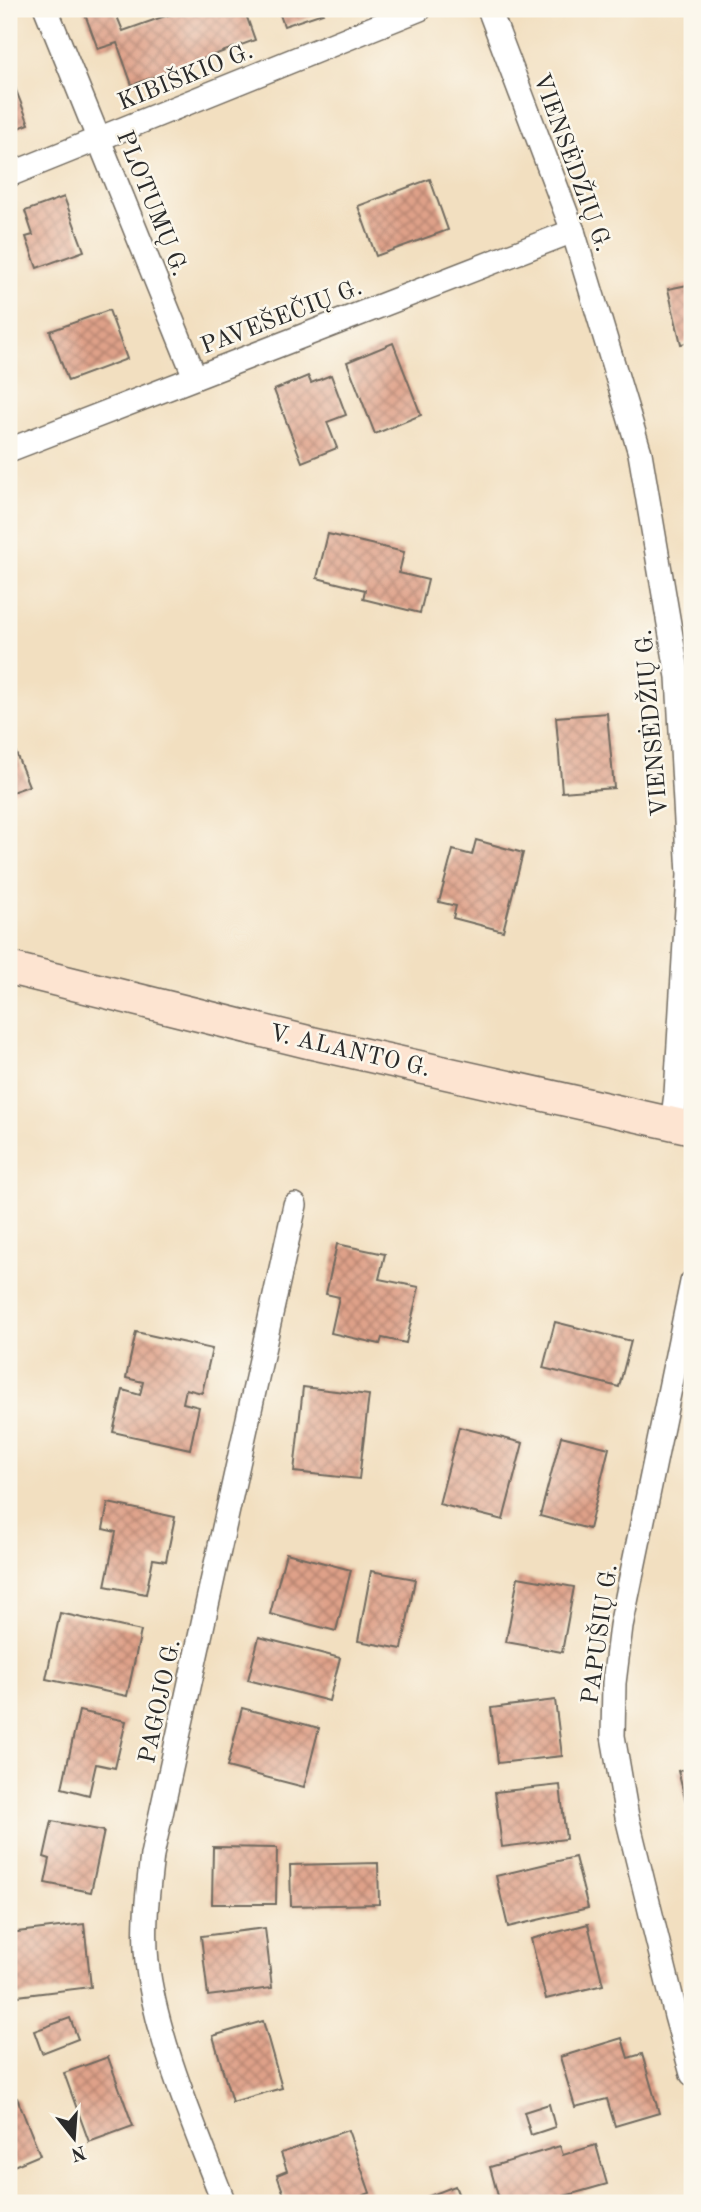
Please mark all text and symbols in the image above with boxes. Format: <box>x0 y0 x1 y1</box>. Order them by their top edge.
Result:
street label: KIBIŠKIO G. <box>113 35 257 116</box>
street label: VIENSĖDŽIŲ G. <box>528 69 618 255</box>
street label: PLOTUMŲ G. <box>111 128 191 280</box>
street label: PAVEŠEČIŲ G. <box>196 271 366 360</box>
street label: VIENSĖDŽIŲ G. <box>629 628 673 818</box>
street label: V. ALANTO G. <box>267 1022 432 1082</box>
street label: PAPUŠIŲ G. <box>574 1562 623 1706</box>
street label: PAGOJO G. <box>136 1637 186 1766</box>
north arrow <box>38 2104 108 2174</box>
text: N <box>68 2141 88 2163</box>

